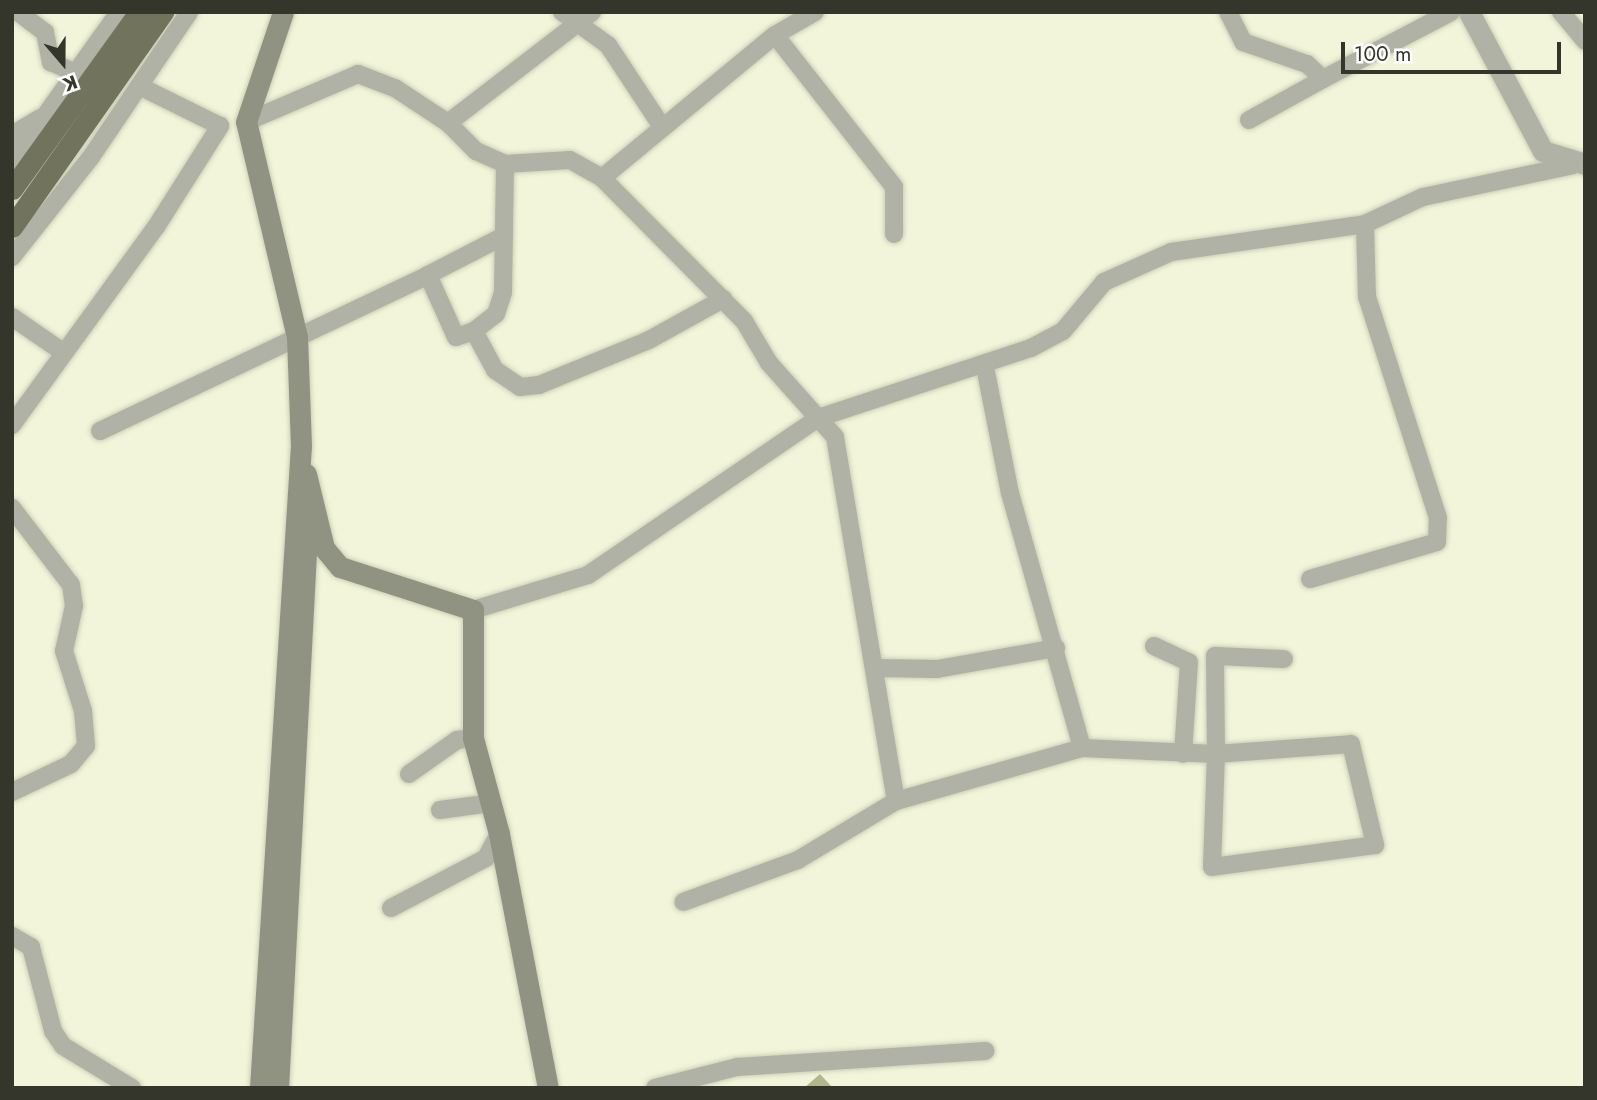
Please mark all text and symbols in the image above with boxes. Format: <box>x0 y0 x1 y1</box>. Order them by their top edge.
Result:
north arrow <box>28 28 98 98</box>
scale bar <box>1345 28 1566 72</box>
text: 100 m <box>1354 39 1411 69</box>
text: K <box>59 68 81 98</box>

